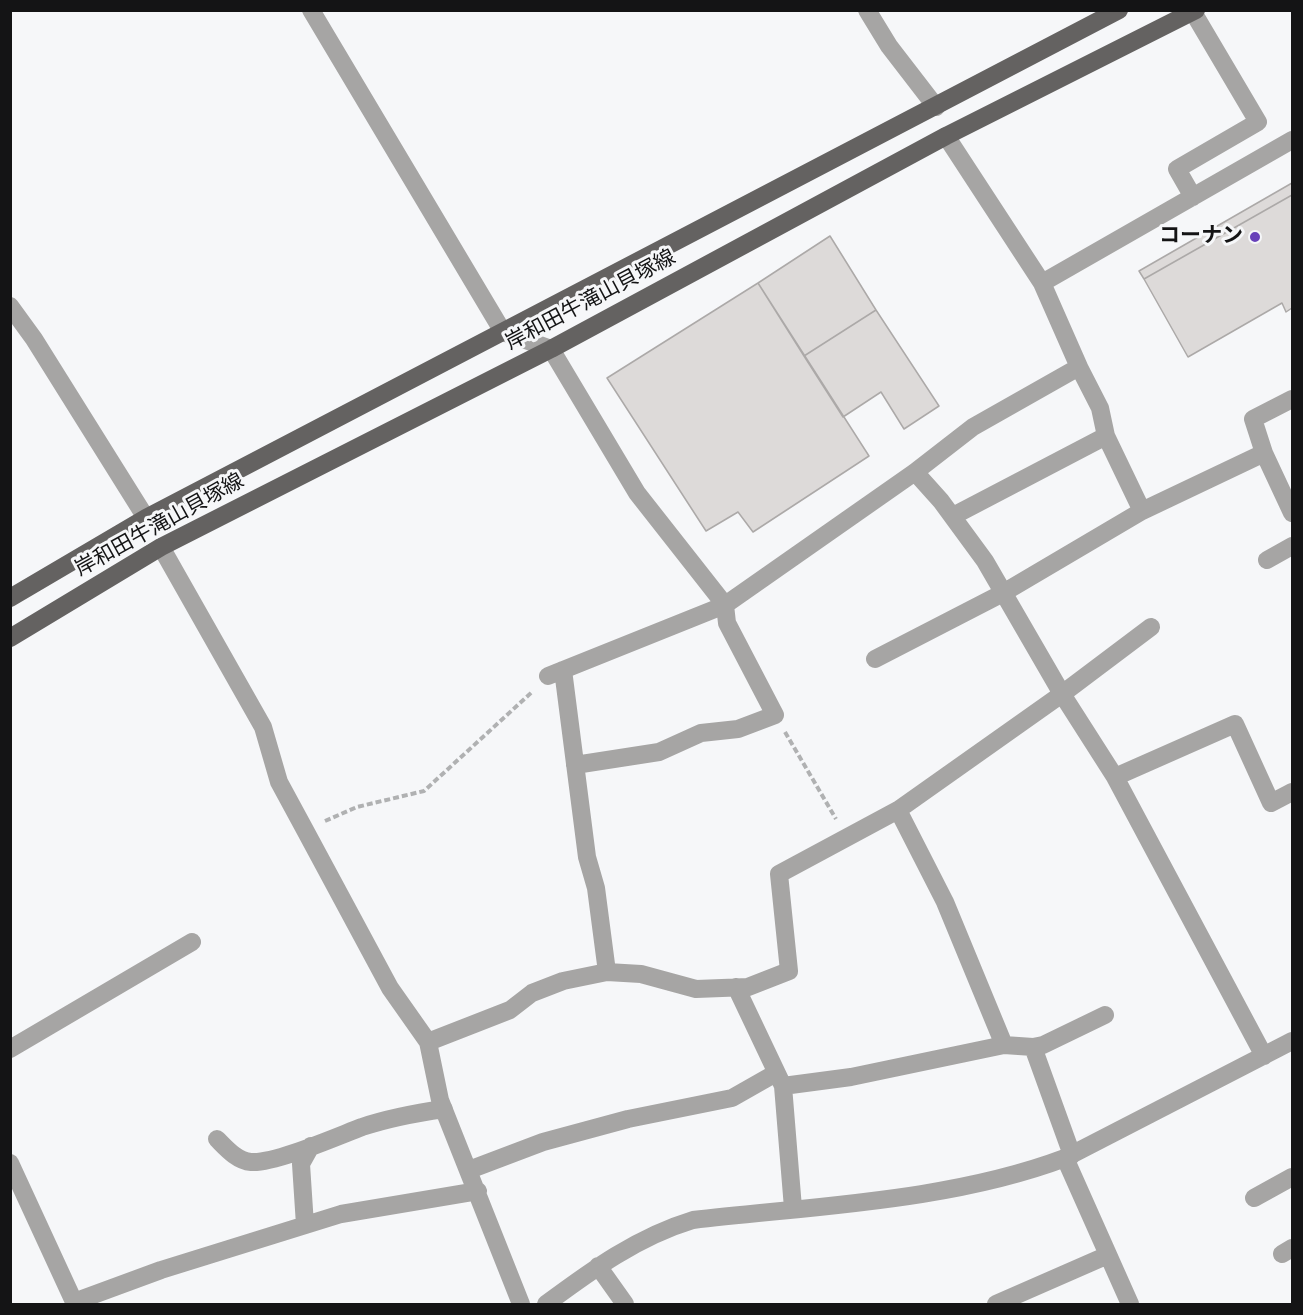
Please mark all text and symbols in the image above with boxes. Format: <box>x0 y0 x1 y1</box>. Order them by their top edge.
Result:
place label: コーナン <box>1159 224 1243 250</box>
marker: コーナン <box>1248 230 1262 244</box>
street label: 岸和田牛滝山貝塚線 <box>502 246 680 356</box>
street label: 岸和田牛滝山貝塚線 <box>71 469 249 583</box>

